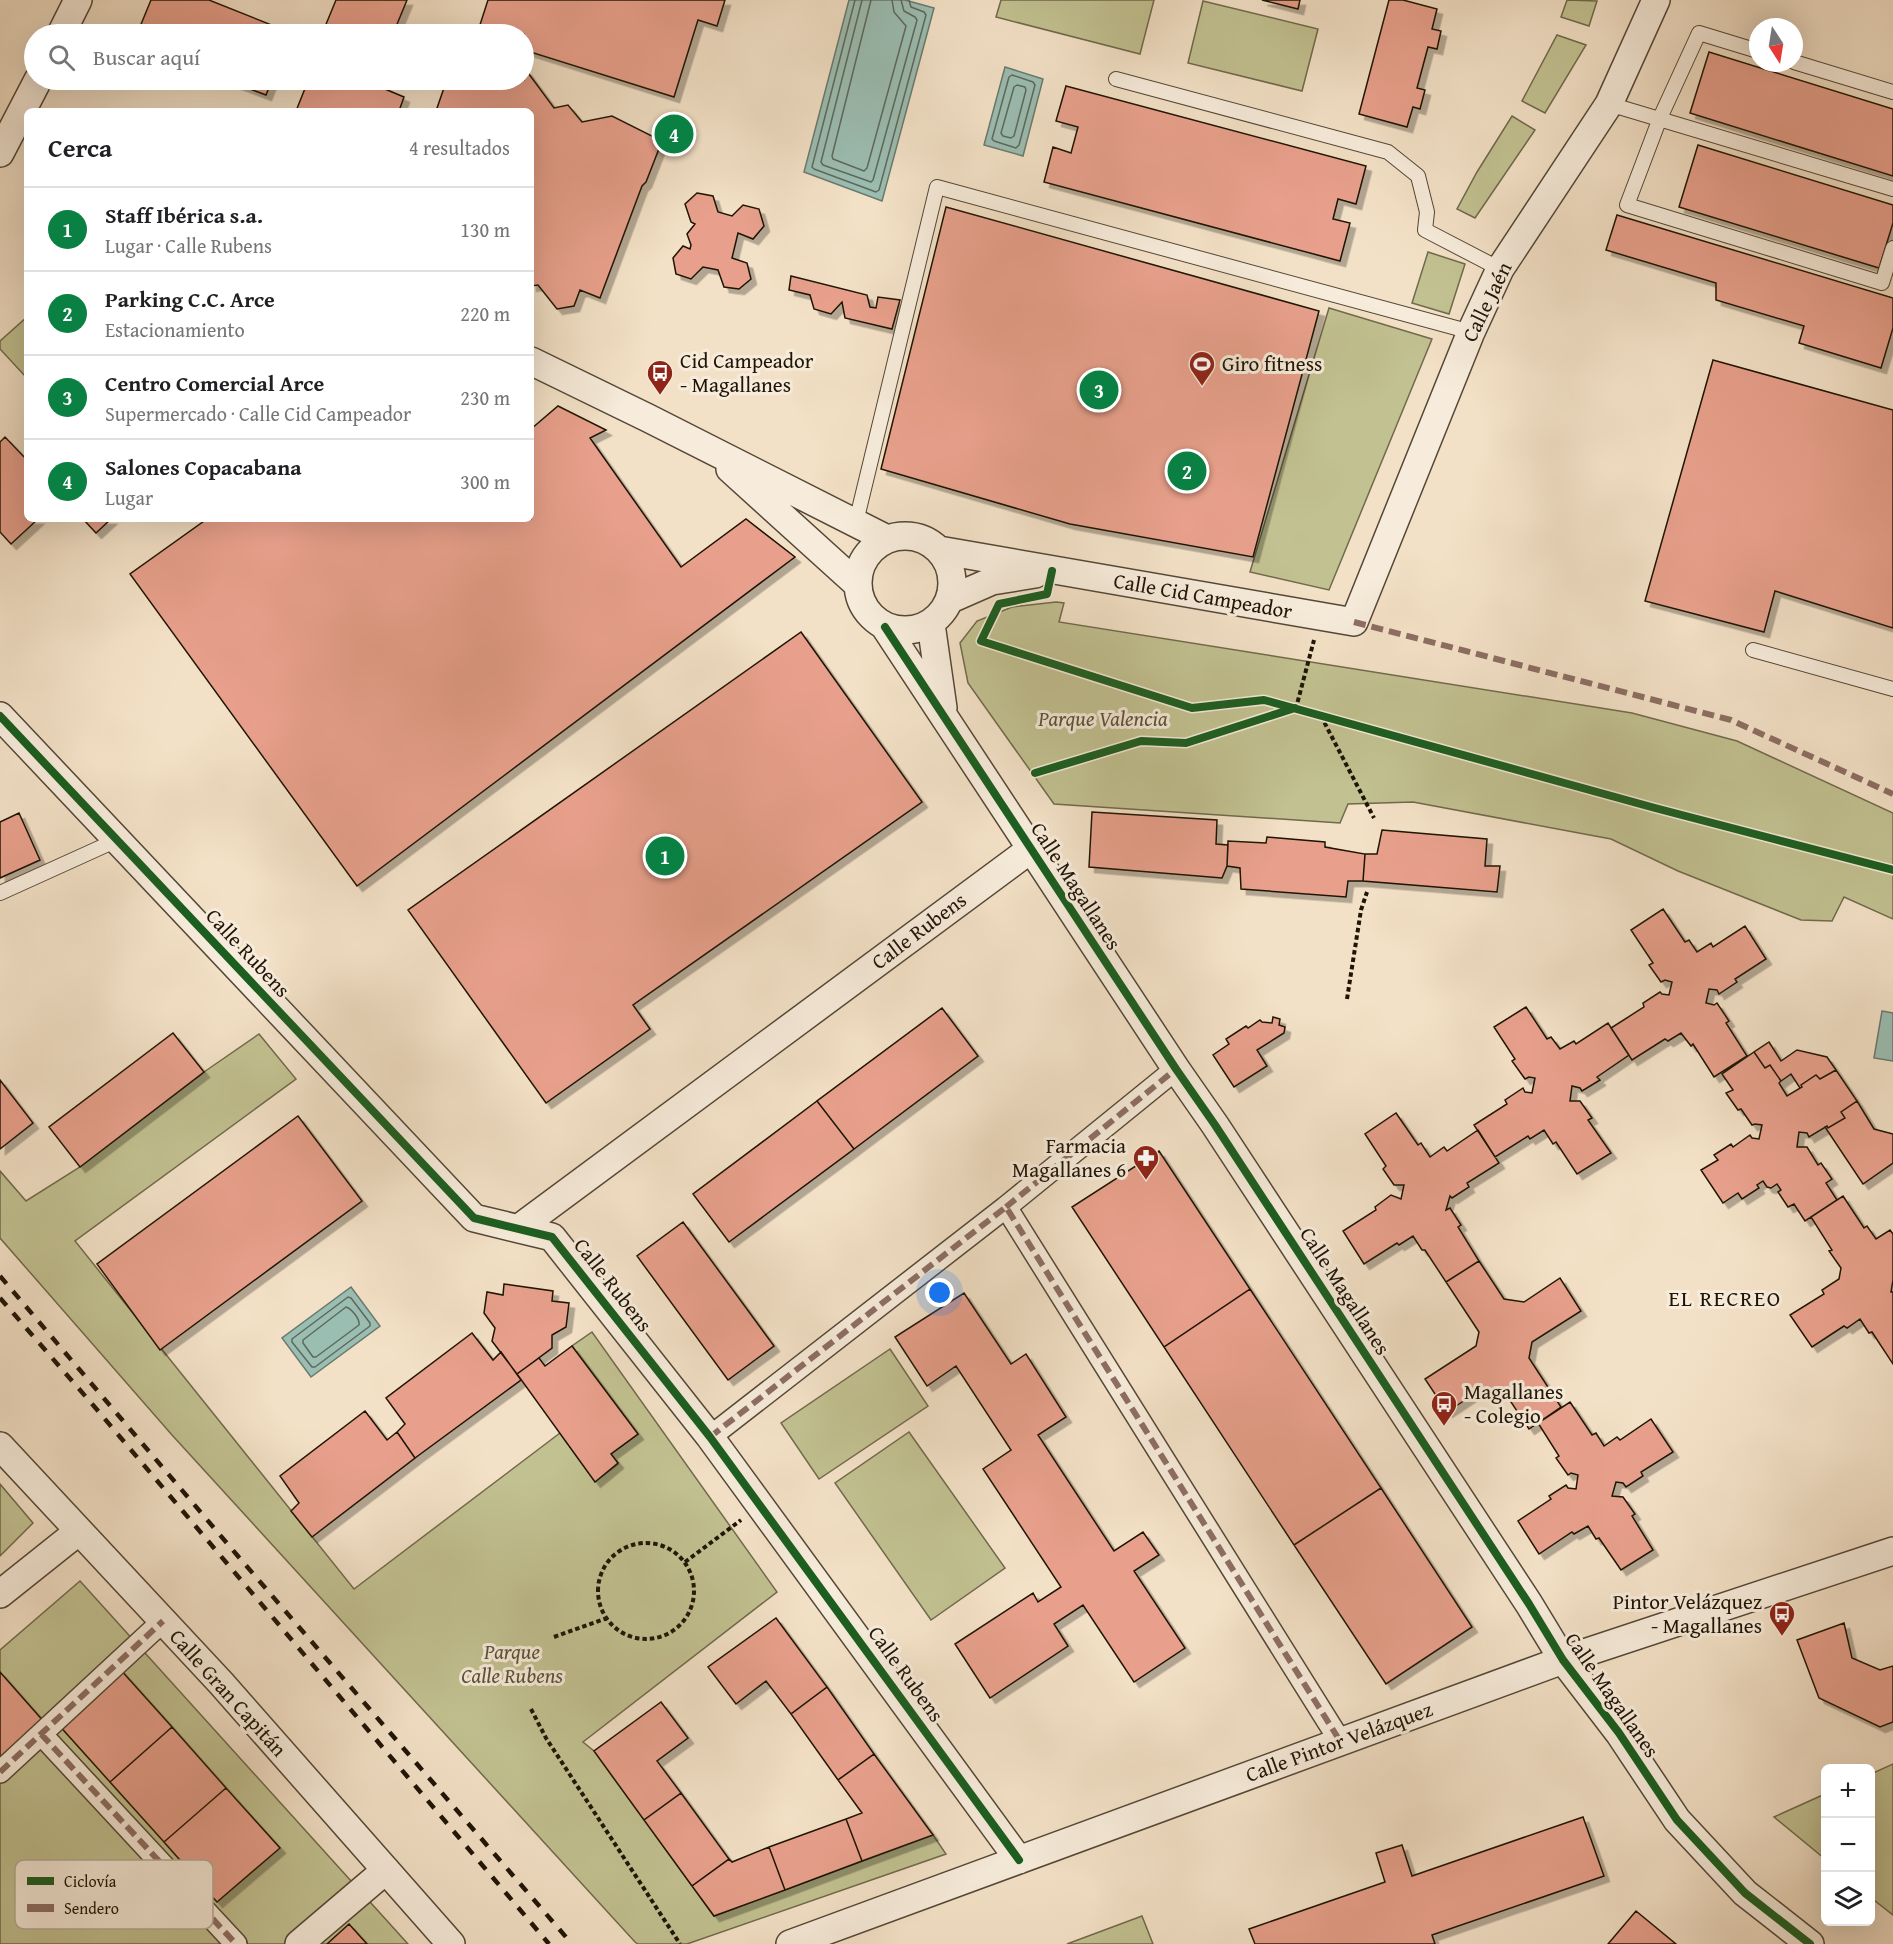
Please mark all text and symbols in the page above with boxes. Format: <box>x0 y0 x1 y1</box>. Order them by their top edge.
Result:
north arrow <box>1749 18 1803 72</box>
search box <box>24 24 534 90</box>
icon: search <box>45 41 78 74</box>
text: Buscar aquí <box>93 41 200 73</box>
pin: 4 <box>654 112 694 156</box>
text: Cerca <box>48 128 112 167</box>
text: 4 resultados <box>409 133 510 162</box>
text: Staff Ibérica s.a. <box>105 199 263 231</box>
text: 1 <box>62 215 73 244</box>
text: 130 m <box>460 215 510 244</box>
text: Lugar · Calle Rubens <box>105 231 272 260</box>
street label: Calle Jaén <box>1454 256 1519 347</box>
text: Parking C.C. Arce <box>105 283 275 315</box>
text: 2 <box>62 299 73 328</box>
text: 220 m <box>460 299 510 328</box>
text: Estacionamiento <box>105 315 245 344</box>
place label: Cid Campeador - Magallanes <box>680 345 814 400</box>
place label: Giro fitness <box>1222 348 1322 379</box>
sports icon: Giro fitness <box>1187 349 1217 387</box>
bus stop icon: Cid Campeador - Magallanes <box>645 358 675 396</box>
text: Centro Comercial Arce <box>105 367 324 399</box>
pin: 3 <box>1080 368 1118 412</box>
text: 3 <box>62 383 73 412</box>
text: 230 m <box>460 383 510 412</box>
text: Supermercado · Calle Cid Campeador <box>105 399 411 428</box>
pin: 2 <box>1168 448 1206 494</box>
text: Salones Copacabana <box>105 451 301 483</box>
text: 4 <box>62 467 73 496</box>
text: 300 m <box>460 467 510 496</box>
text: Lugar <box>105 483 153 512</box>
street label: Calle Cid Campeador <box>1111 565 1295 627</box>
park label: Parque Valencia <box>1037 703 1168 734</box>
street label: Calle Magallanes <box>1023 816 1129 956</box>
pin: 1 <box>646 834 684 878</box>
street label: Calle Rubens <box>865 885 973 977</box>
street label: Calle Rubens <box>199 901 298 1004</box>
place label: Farmacia Magallanes 6 <box>1012 1130 1126 1185</box>
pharmacy icon: Farmacia Magallanes 6 <box>1131 1143 1161 1181</box>
street label: Calle Magallanes <box>1292 1221 1398 1361</box>
street label: Calle Rubens <box>567 1231 660 1338</box>
your location <box>925 1278 954 1307</box>
district label: EL RECREO <box>1668 1282 1782 1314</box>
place label: Magallanes - Colegio <box>1464 1376 1563 1431</box>
bus stop icon: Magallanes - Colegio <box>1429 1389 1459 1427</box>
place label: Pintor Velázquez - Magallanes <box>1613 1586 1762 1641</box>
bus stop icon: Pintor Velázquez - Magallanes <box>1767 1599 1797 1637</box>
street label: Calle Rubens <box>861 1619 952 1728</box>
street label: Calle Gran Capitán <box>162 1622 294 1764</box>
street label: Calle Magallanes <box>1558 1626 1667 1764</box>
park label: Parque Calle Rubens <box>461 1636 563 1691</box>
street label: Calle Pintor Velázquez <box>1241 1693 1437 1790</box>
map controls <box>1821 1764 1875 1926</box>
button: + <box>1821 1764 1875 1818</box>
button: − <box>1821 1818 1875 1872</box>
legend <box>15 1860 213 1929</box>
text: Ciclovía <box>64 1869 117 1893</box>
button: layers <box>1821 1872 1875 1926</box>
text: Sendero <box>64 1896 119 1920</box>

